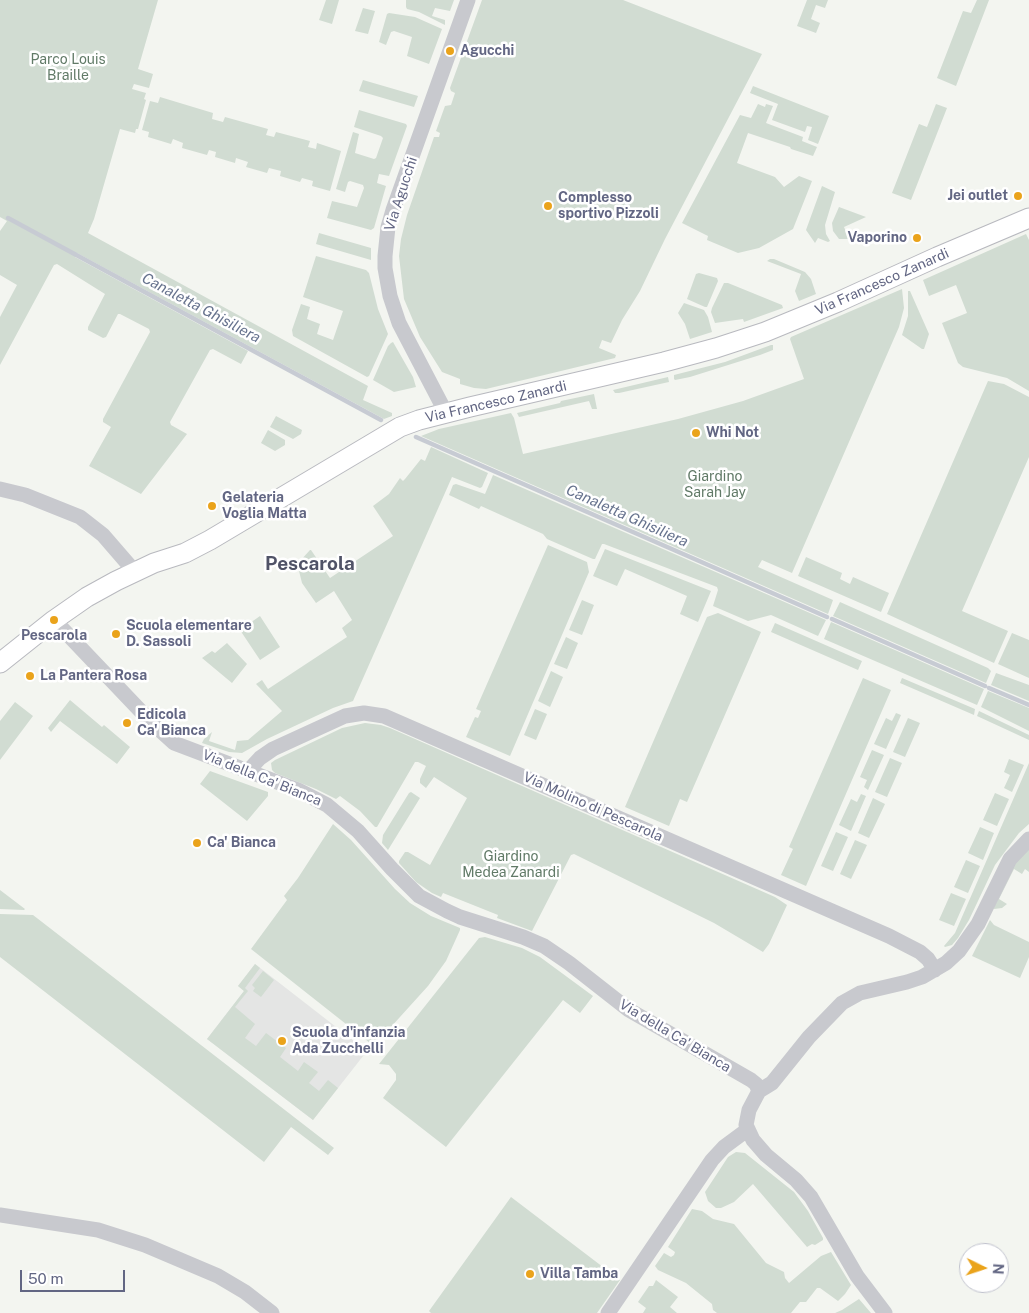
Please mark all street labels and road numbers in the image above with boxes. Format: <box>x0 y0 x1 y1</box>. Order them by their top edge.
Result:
street label: Via Agucchi <box>381 155 421 233</box>
street label: Via Francesco Zanardi <box>813 245 951 319</box>
street label: Via Francesco Zanardi <box>424 378 568 426</box>
street label: Via della Ca' Bianca <box>200 746 324 810</box>
street label: Via Molino di Pescarola <box>521 769 665 845</box>
street label: Via della Ca' Bianca <box>616 996 734 1076</box>

